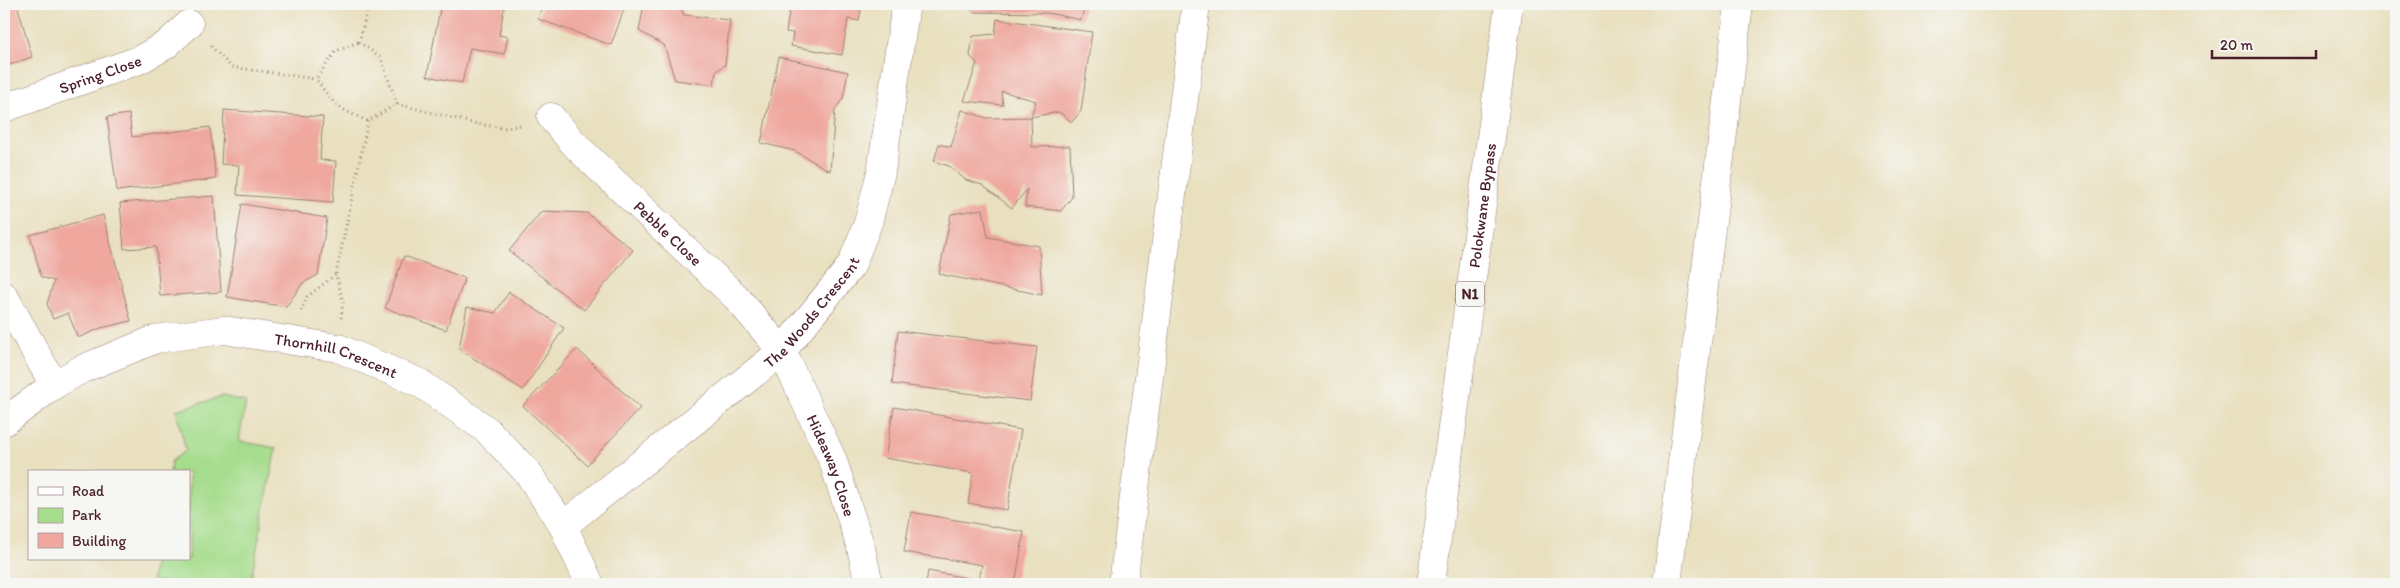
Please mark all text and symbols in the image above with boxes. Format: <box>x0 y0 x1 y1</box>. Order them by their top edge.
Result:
scale bar <box>2212 28 2316 60</box>
text: 20 m <box>2220 36 2254 54</box>
street label: Spring Close <box>56 51 144 98</box>
street label: Polokwane Bypass <box>1465 142 1500 269</box>
street label: Pebble Close <box>630 197 706 270</box>
street label: The Woods Crescent <box>760 254 864 372</box>
road number: N1 <box>1456 282 1484 306</box>
street label: Thornhill Crescent <box>273 329 400 382</box>
street label: Hideaway Close <box>803 411 859 519</box>
legend <box>28 470 190 560</box>
text: Road <box>72 482 105 500</box>
text: Park <box>72 506 102 524</box>
text: Building <box>72 532 126 550</box>

